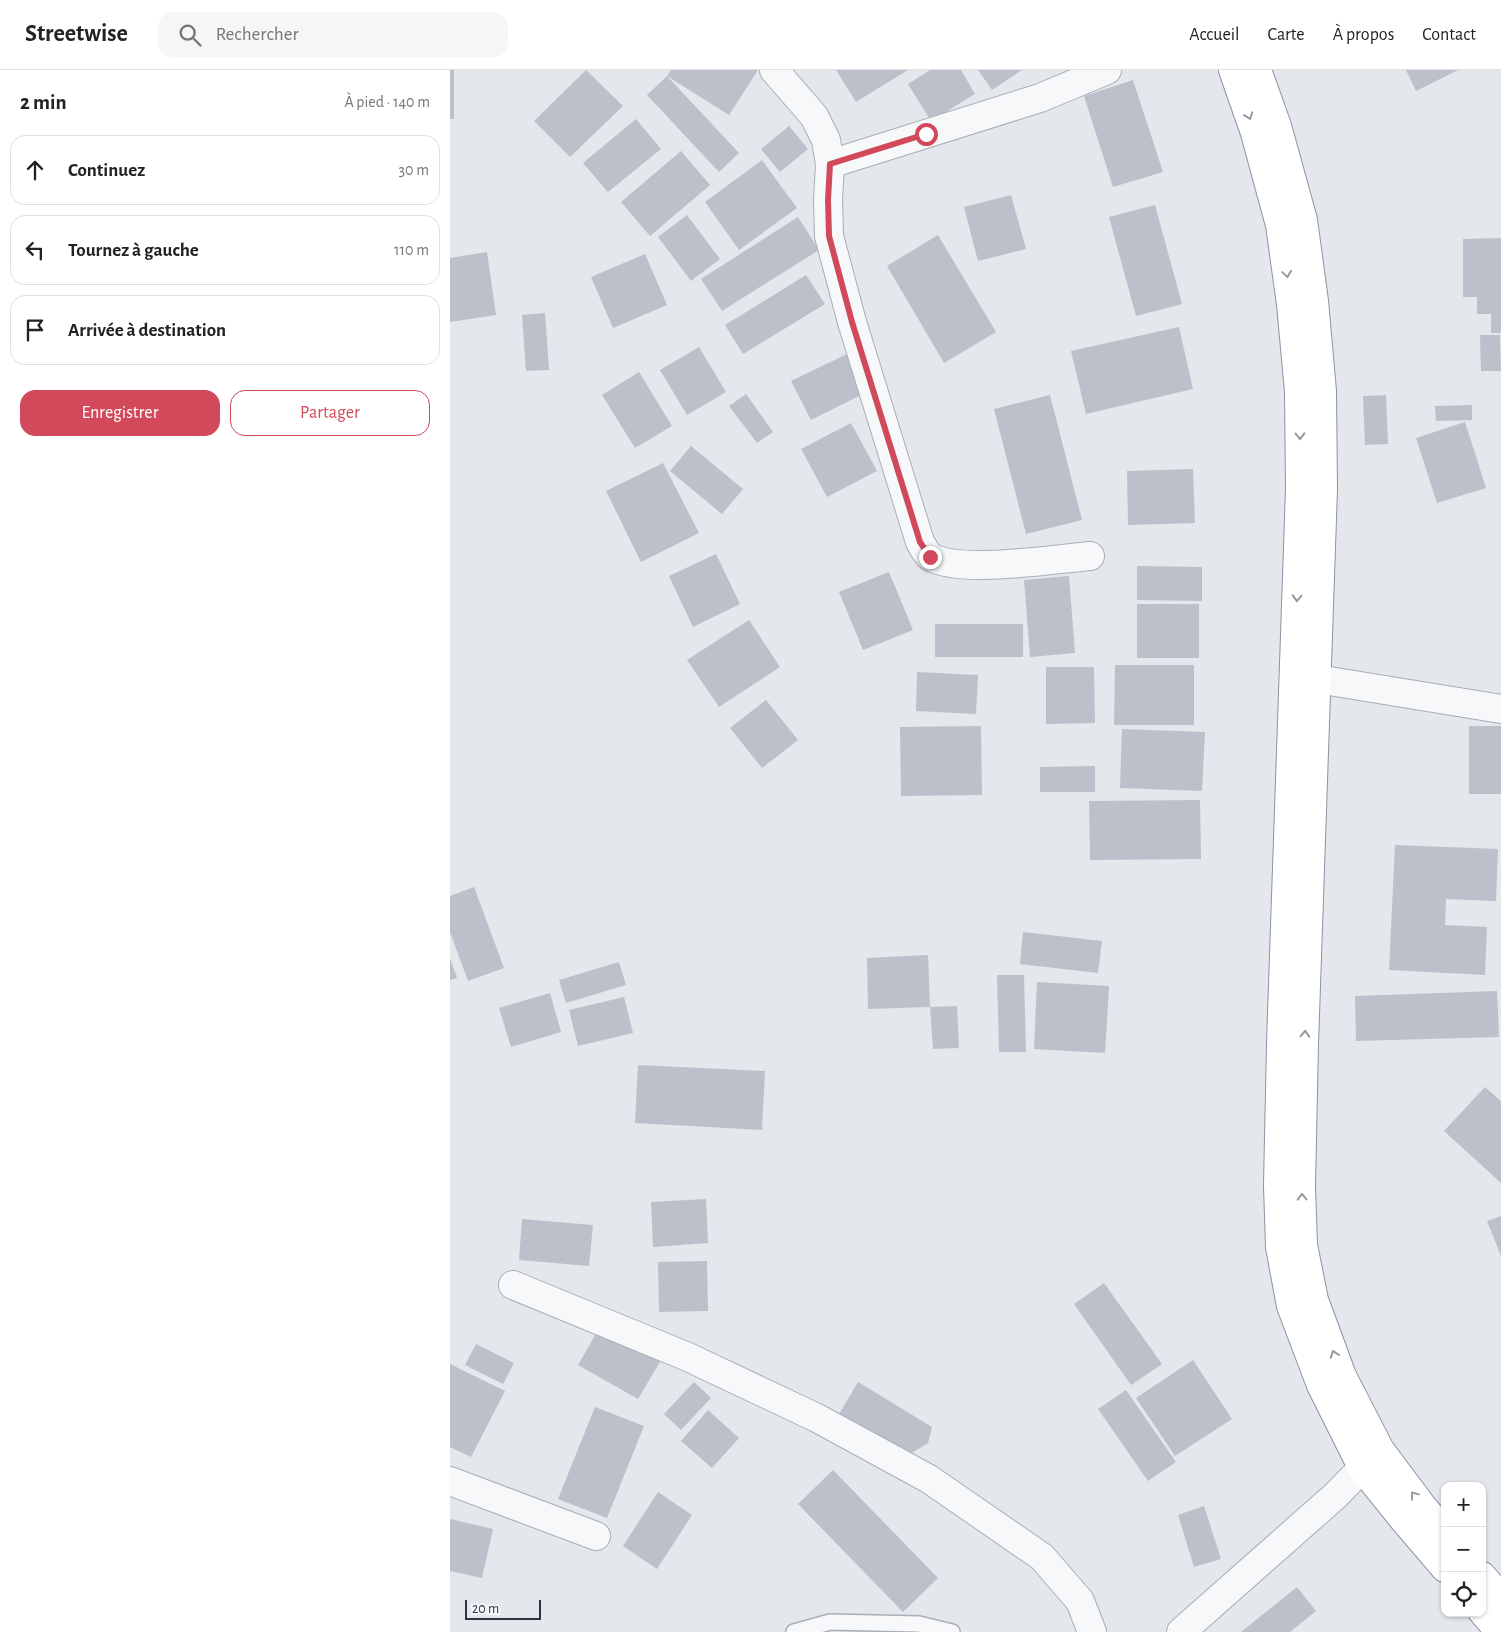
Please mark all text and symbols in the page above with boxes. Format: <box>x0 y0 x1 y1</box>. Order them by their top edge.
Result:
search box <box>158 12 508 57</box>
icon: search <box>176 21 204 49</box>
text: Streetwise <box>25 22 128 46</box>
text: Rechercher <box>216 25 299 44</box>
text: Accueil <box>1189 26 1240 44</box>
text: Carte <box>1268 26 1305 44</box>
text: À propos <box>1333 26 1394 44</box>
text: Contact <box>1422 26 1476 44</box>
text: 2 min <box>20 92 67 113</box>
text: À pied · 140 m <box>344 94 430 110</box>
one-way arrow <box>1243 111 1253 120</box>
route start <box>915 123 938 146</box>
icon: ahead <box>21 156 49 184</box>
text: Continuez <box>68 161 145 180</box>
text: 30 m <box>399 162 429 178</box>
icon: left <box>21 236 49 264</box>
text: Tournez à gauche <box>68 241 199 260</box>
text: 110 m <box>394 242 429 258</box>
one-way arrow <box>1281 270 1292 278</box>
icon: arrive <box>21 316 49 344</box>
text: Arrivée à destination <box>68 321 226 340</box>
button: Enregistrer <box>20 390 220 436</box>
button: Partager <box>230 390 430 436</box>
one-way arrow <box>1295 432 1305 440</box>
route end <box>919 546 942 569</box>
one-way arrow <box>1291 594 1302 602</box>
one-way arrow <box>1299 1030 1310 1038</box>
one-way arrow <box>1296 1192 1307 1200</box>
one-way arrow <box>1330 1351 1340 1359</box>
map controls <box>1441 1482 1486 1617</box>
button: + <box>1441 1482 1486 1527</box>
one-way arrow <box>1411 1492 1419 1501</box>
button: − <box>1441 1527 1486 1572</box>
button: locate <box>1441 1572 1486 1617</box>
scale bar <box>465 1597 541 1620</box>
text: 20 m <box>472 1602 499 1616</box>

